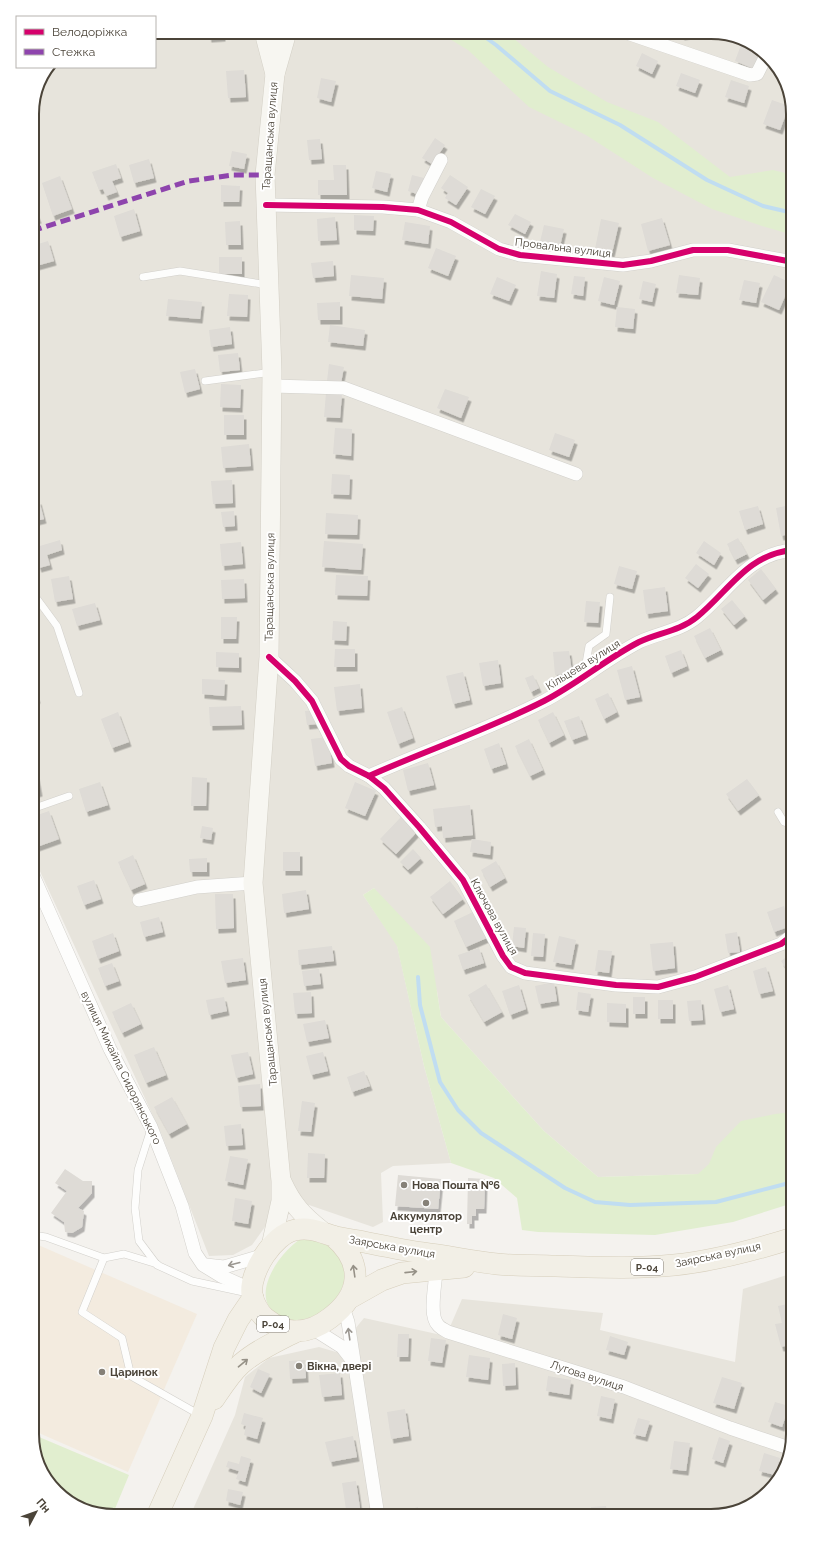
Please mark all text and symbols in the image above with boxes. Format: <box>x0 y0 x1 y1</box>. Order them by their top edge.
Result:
legend <box>16 16 156 68</box>
text: Велодоріжка <box>52 25 127 39</box>
text: Стежка <box>52 45 95 59</box>
street label: Таращанська вулиця <box>260 81 280 191</box>
street label: Провальна вулиця <box>514 236 612 260</box>
street label: Таращанська вулиця <box>263 533 277 641</box>
street label: Кільцева вулиця <box>543 637 623 693</box>
street label: Ключова вулиця <box>468 876 520 958</box>
street label: Таращанська вулиця <box>256 977 280 1087</box>
street label: вулиця Михайла Сидорянського <box>78 989 164 1147</box>
place label: Нова Пошта №6 <box>412 1179 500 1192</box>
marker: Нова Пошта №6 <box>399 1180 409 1190</box>
marker: Аккумулятор центр <box>421 1198 431 1208</box>
place label: Аккумулятор центр <box>390 1210 462 1236</box>
street label: Заярська вулиця <box>348 1233 436 1261</box>
street label: Заярська вулиця <box>674 1240 762 1270</box>
road number: Р-04 <box>631 1259 663 1275</box>
one-way arrow <box>228 1261 241 1268</box>
one-way arrow <box>350 1265 358 1278</box>
one-way arrow <box>404 1268 417 1276</box>
road number: Р-04 <box>257 1316 289 1332</box>
one-way arrow <box>345 1328 353 1341</box>
one-way arrow <box>238 1358 249 1367</box>
street label: Лугова вулиця <box>549 1358 625 1394</box>
place label: Вікна, двері <box>307 1360 371 1373</box>
marker: Вікна, двері <box>294 1361 304 1371</box>
place label: Царинок <box>110 1366 159 1379</box>
marker: Царинок <box>97 1367 107 1377</box>
north arrow <box>16 1492 56 1532</box>
text: Пн <box>33 1496 53 1516</box>

